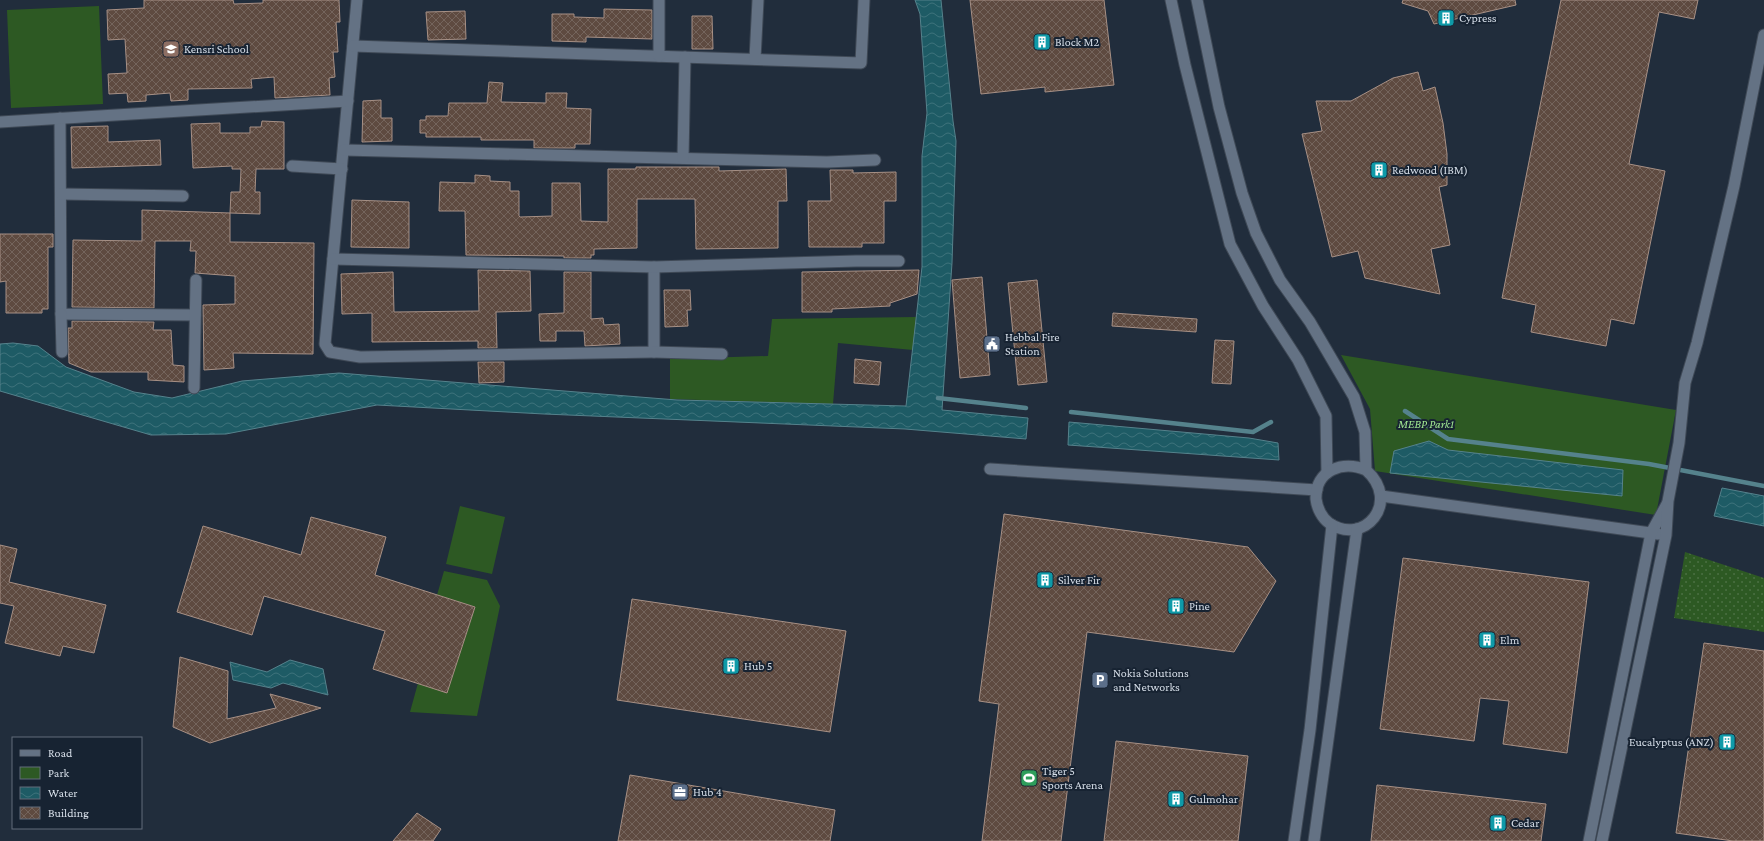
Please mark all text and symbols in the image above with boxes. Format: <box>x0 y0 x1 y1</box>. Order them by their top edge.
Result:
building icon: Cypress <box>1436 8 1456 28</box>
place label: Cypress <box>1459 11 1497 25</box>
building icon: Block M2 <box>1032 32 1052 52</box>
place label: Block M2 <box>1055 35 1100 49</box>
school or university icon: Kensri School <box>161 39 181 59</box>
place label: Kensri School <box>184 42 249 56</box>
building icon: Redwood (IBM) <box>1369 160 1389 180</box>
place label: Redwood (IBM) <box>1392 163 1468 177</box>
place label: Hebbal Fire Station <box>1005 330 1060 358</box>
public building icon: Hebbal Fire Station <box>982 334 1002 354</box>
park label: MEBP Park1 <box>1397 417 1454 431</box>
building icon: Silver Fir <box>1035 570 1055 590</box>
place label: Silver Fir <box>1058 573 1101 587</box>
building icon: Pine <box>1166 596 1186 616</box>
place label: Pine <box>1189 599 1210 613</box>
building icon: Elm <box>1477 630 1497 650</box>
place label: Elm <box>1500 633 1520 647</box>
building icon: Hub 5 <box>721 656 741 676</box>
place label: Hub 5 <box>744 659 772 673</box>
place label: Nokia Solutions and Networks <box>1113 666 1189 694</box>
parking icon: Nokia Solutions and Networks <box>1090 670 1110 690</box>
building icon: Eucalyptus (ANZ) <box>1717 732 1737 752</box>
place label: Eucalyptus (ANZ) <box>1629 735 1714 749</box>
legend <box>12 737 142 829</box>
text: Road <box>48 746 73 760</box>
place label: Tiger 5 Sports Arena <box>1042 764 1103 792</box>
text: Park <box>48 766 70 780</box>
sports icon: Tiger 5 Sports Arena <box>1019 768 1039 788</box>
office icon: Hub 4 <box>670 782 690 802</box>
place label: Hub 4 <box>693 785 722 799</box>
text: Water <box>48 786 78 800</box>
building icon: Gulmohar <box>1166 789 1186 809</box>
place label: Gulmohar <box>1189 792 1239 806</box>
text: Building <box>48 806 89 820</box>
building icon: Cedar <box>1488 813 1508 833</box>
place label: Cedar <box>1511 816 1540 830</box>

